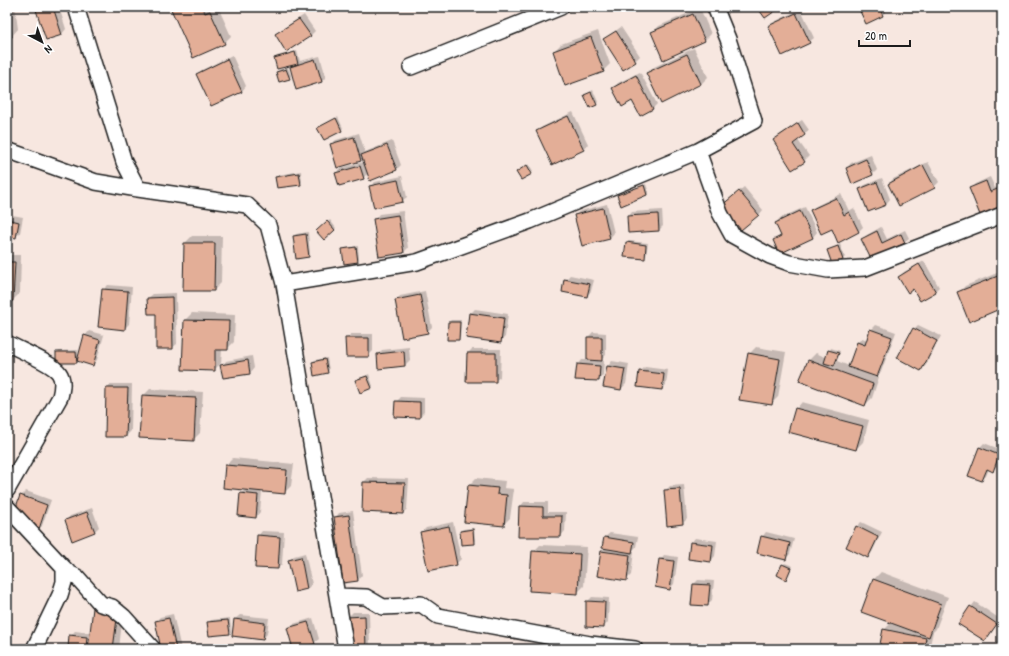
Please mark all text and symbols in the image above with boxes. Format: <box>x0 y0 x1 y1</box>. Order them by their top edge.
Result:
north arrow <box>22 22 62 62</box>
scale bar <box>859 22 910 48</box>
text: 20 m <box>865 27 887 44</box>
text: N <box>42 42 55 57</box>

